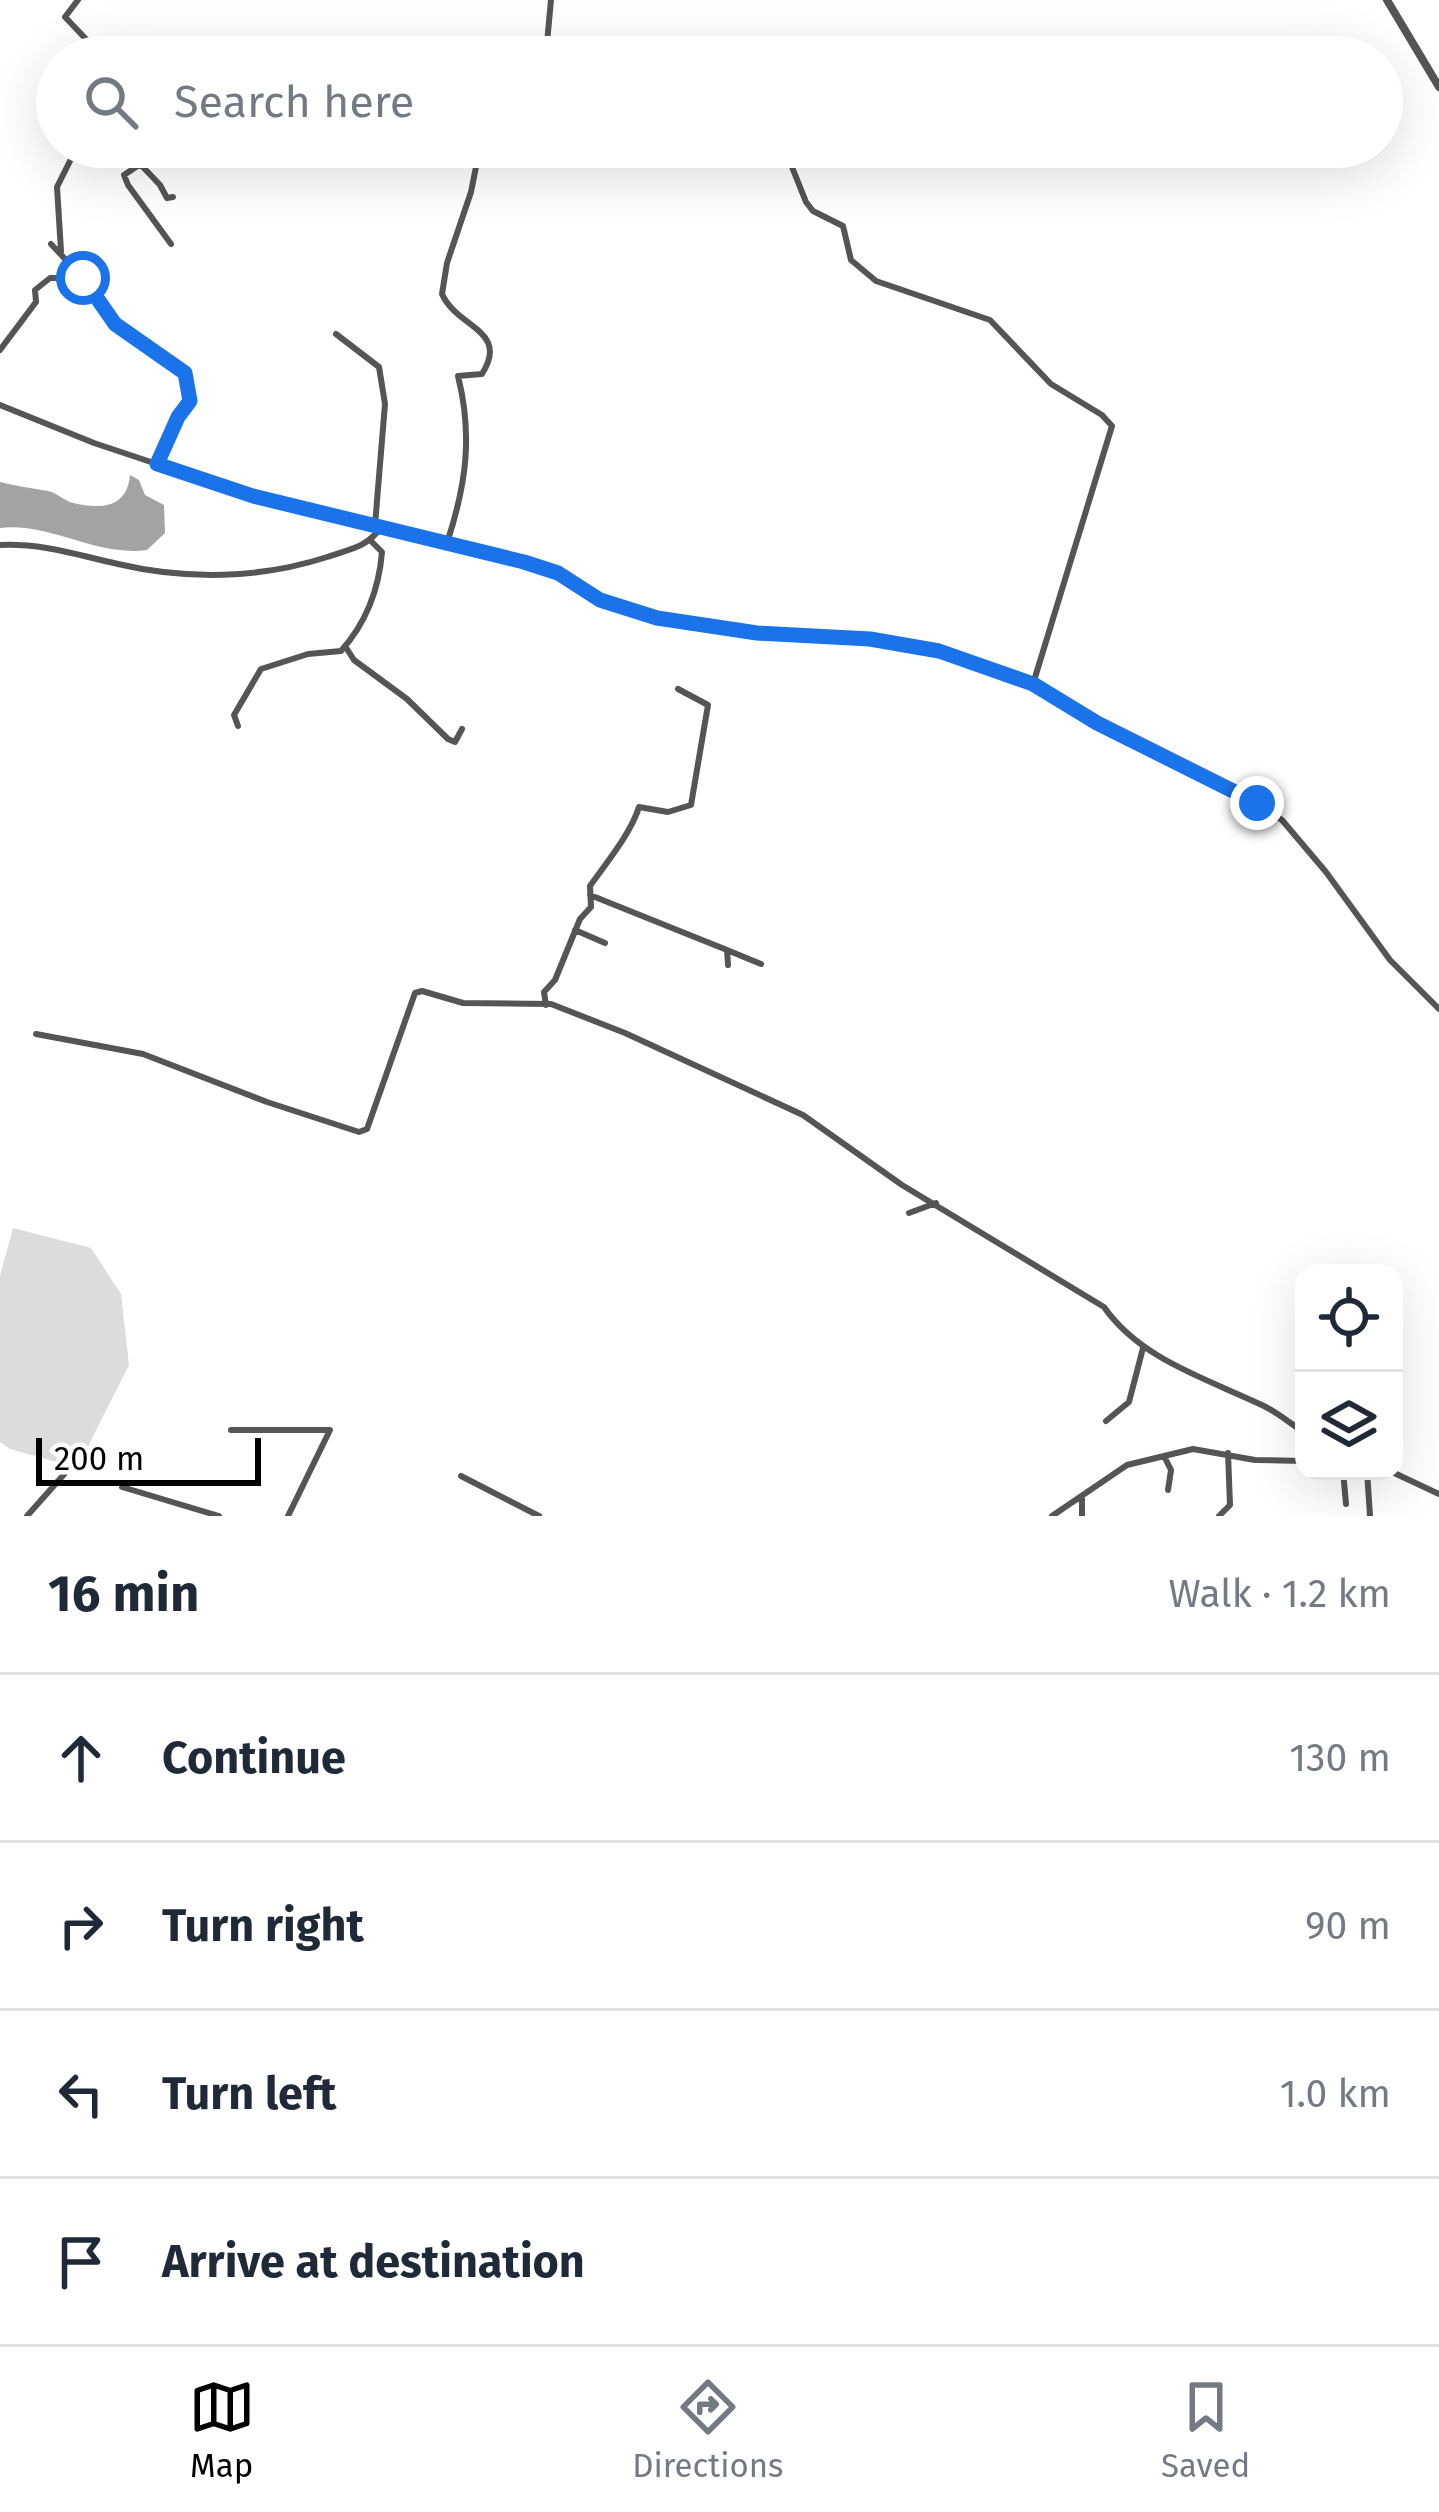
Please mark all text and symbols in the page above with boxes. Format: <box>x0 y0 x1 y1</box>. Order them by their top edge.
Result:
search box <box>36 36 1403 168</box>
icon: search <box>78 69 144 135</box>
text: Search here <box>174 75 414 129</box>
route start <box>56 251 110 305</box>
route end <box>1230 776 1284 830</box>
map controls <box>1295 1264 1403 1480</box>
button: locate <box>1295 1264 1403 1372</box>
button: layers <box>1295 1372 1403 1480</box>
scale bar <box>36 1432 261 1485</box>
text: 200 m <box>54 1439 144 1479</box>
text: 16 min <box>48 1563 199 1625</box>
text: Walk · 1.2 km <box>1168 1571 1391 1617</box>
icon: ahead <box>48 1725 114 1791</box>
text: Continue <box>162 1731 346 1785</box>
text: 130 m <box>1289 1735 1391 1781</box>
icon: right <box>48 1893 114 1959</box>
text: Turn right <box>162 1899 364 1953</box>
text: 90 m <box>1305 1903 1391 1949</box>
icon: left <box>48 2061 114 2127</box>
text: Turn left <box>162 2067 336 2121</box>
text: 1.0 km <box>1280 2071 1391 2117</box>
icon: arrive <box>48 2229 114 2295</box>
text: Arrive at destination <box>162 2235 585 2289</box>
tab: Map <box>189 2374 255 2486</box>
tab: Directions <box>632 2374 784 2486</box>
tab: Saved <box>1161 2374 1250 2486</box>

